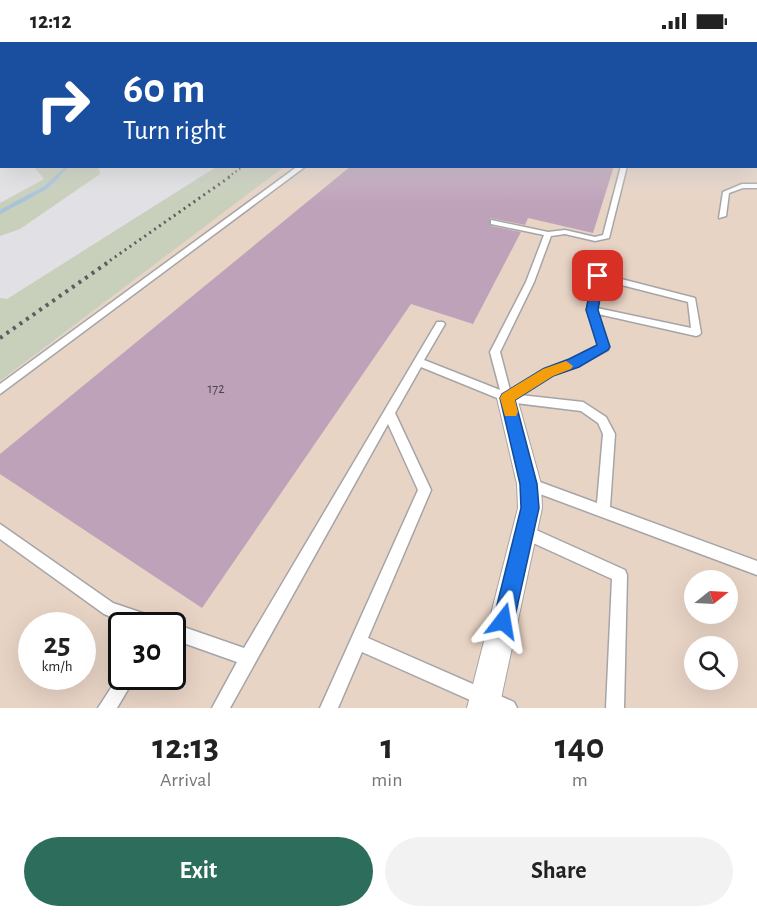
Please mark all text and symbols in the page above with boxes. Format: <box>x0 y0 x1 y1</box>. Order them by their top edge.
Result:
text: 12:12 <box>30 10 72 32</box>
icon: right <box>24 66 102 144</box>
text: 60 m <box>123 68 205 110</box>
text: Turn right <box>123 117 226 144</box>
pin <box>572 250 623 301</box>
icon: arrive <box>581 259 614 292</box>
house number: 172 <box>207 382 225 396</box>
north arrow <box>684 570 738 624</box>
map controls <box>684 570 738 690</box>
position arrow <box>471 589 535 653</box>
speed limit sign: 30 <box>108 612 186 690</box>
text: 25 <box>43 629 71 659</box>
button: search <box>684 636 738 690</box>
text: km/h <box>42 659 72 674</box>
text: 12:13 <box>152 729 219 765</box>
text: 1 <box>380 729 393 765</box>
text: 140 <box>555 729 605 765</box>
text: Arrival <box>160 770 211 790</box>
text: min <box>371 770 402 790</box>
text: m <box>572 770 588 790</box>
button: Exit <box>24 837 373 906</box>
button: Share <box>385 837 733 906</box>

